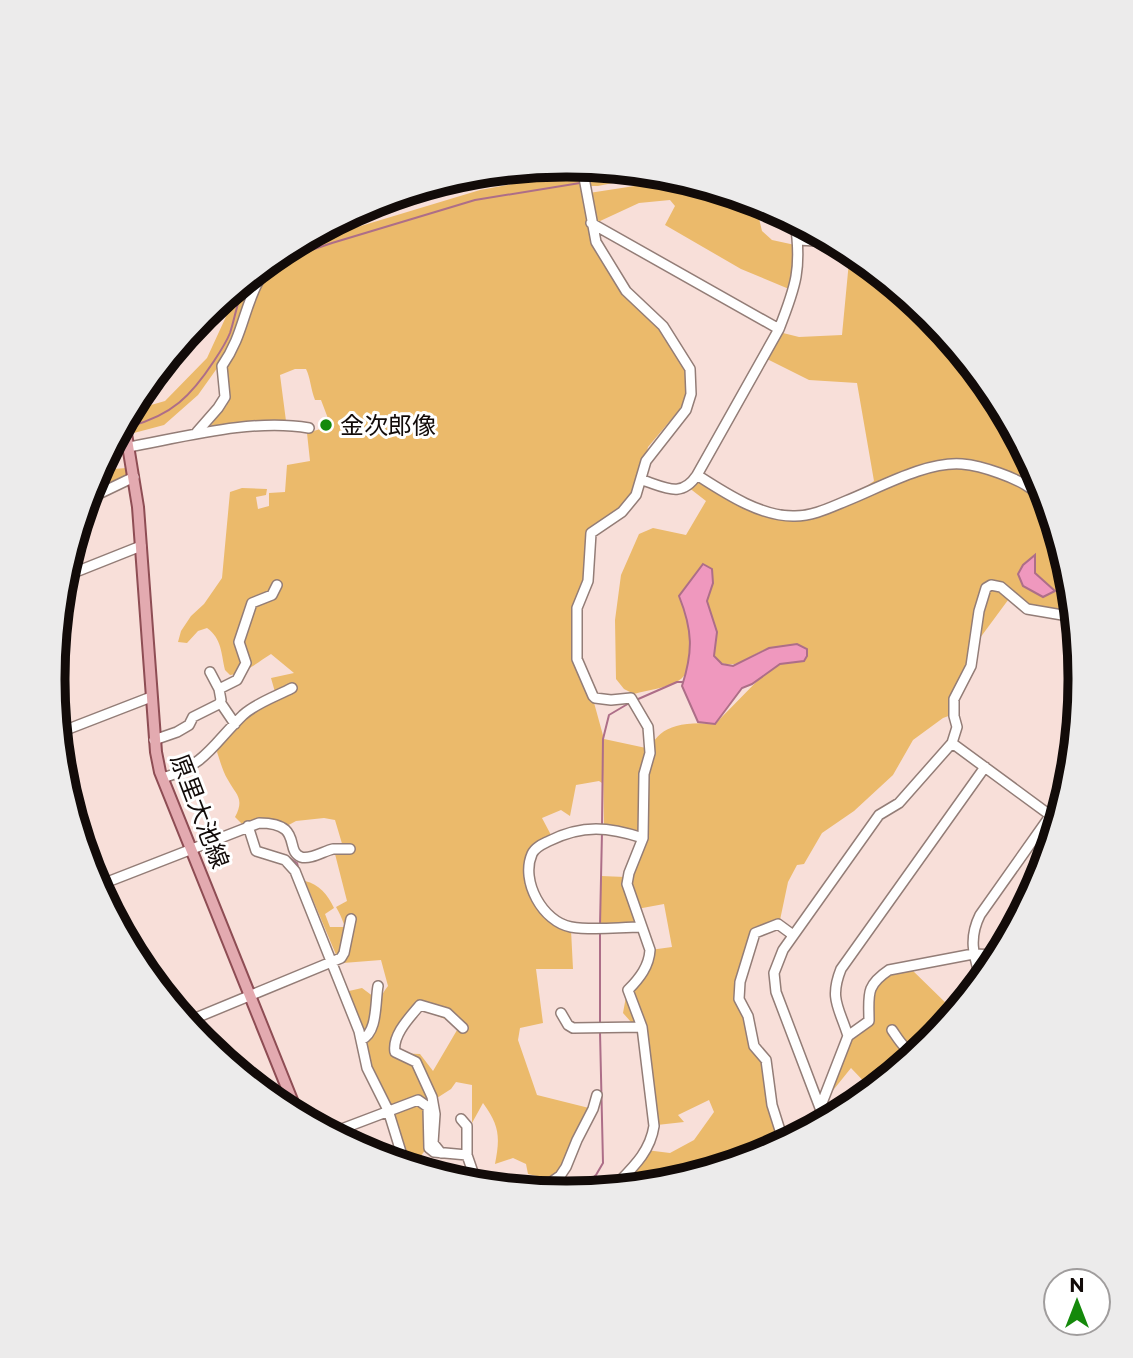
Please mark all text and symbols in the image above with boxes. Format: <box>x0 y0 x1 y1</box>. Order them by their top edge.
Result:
place label: 金次郎像 <box>340 411 436 440</box>
marker: 金次郎像 <box>318 417 334 433</box>
street label: 原里大池線 <box>165 750 235 872</box>
north arrow <box>1042 1267 1112 1337</box>
text: N <box>1069 1274 1085 1297</box>

